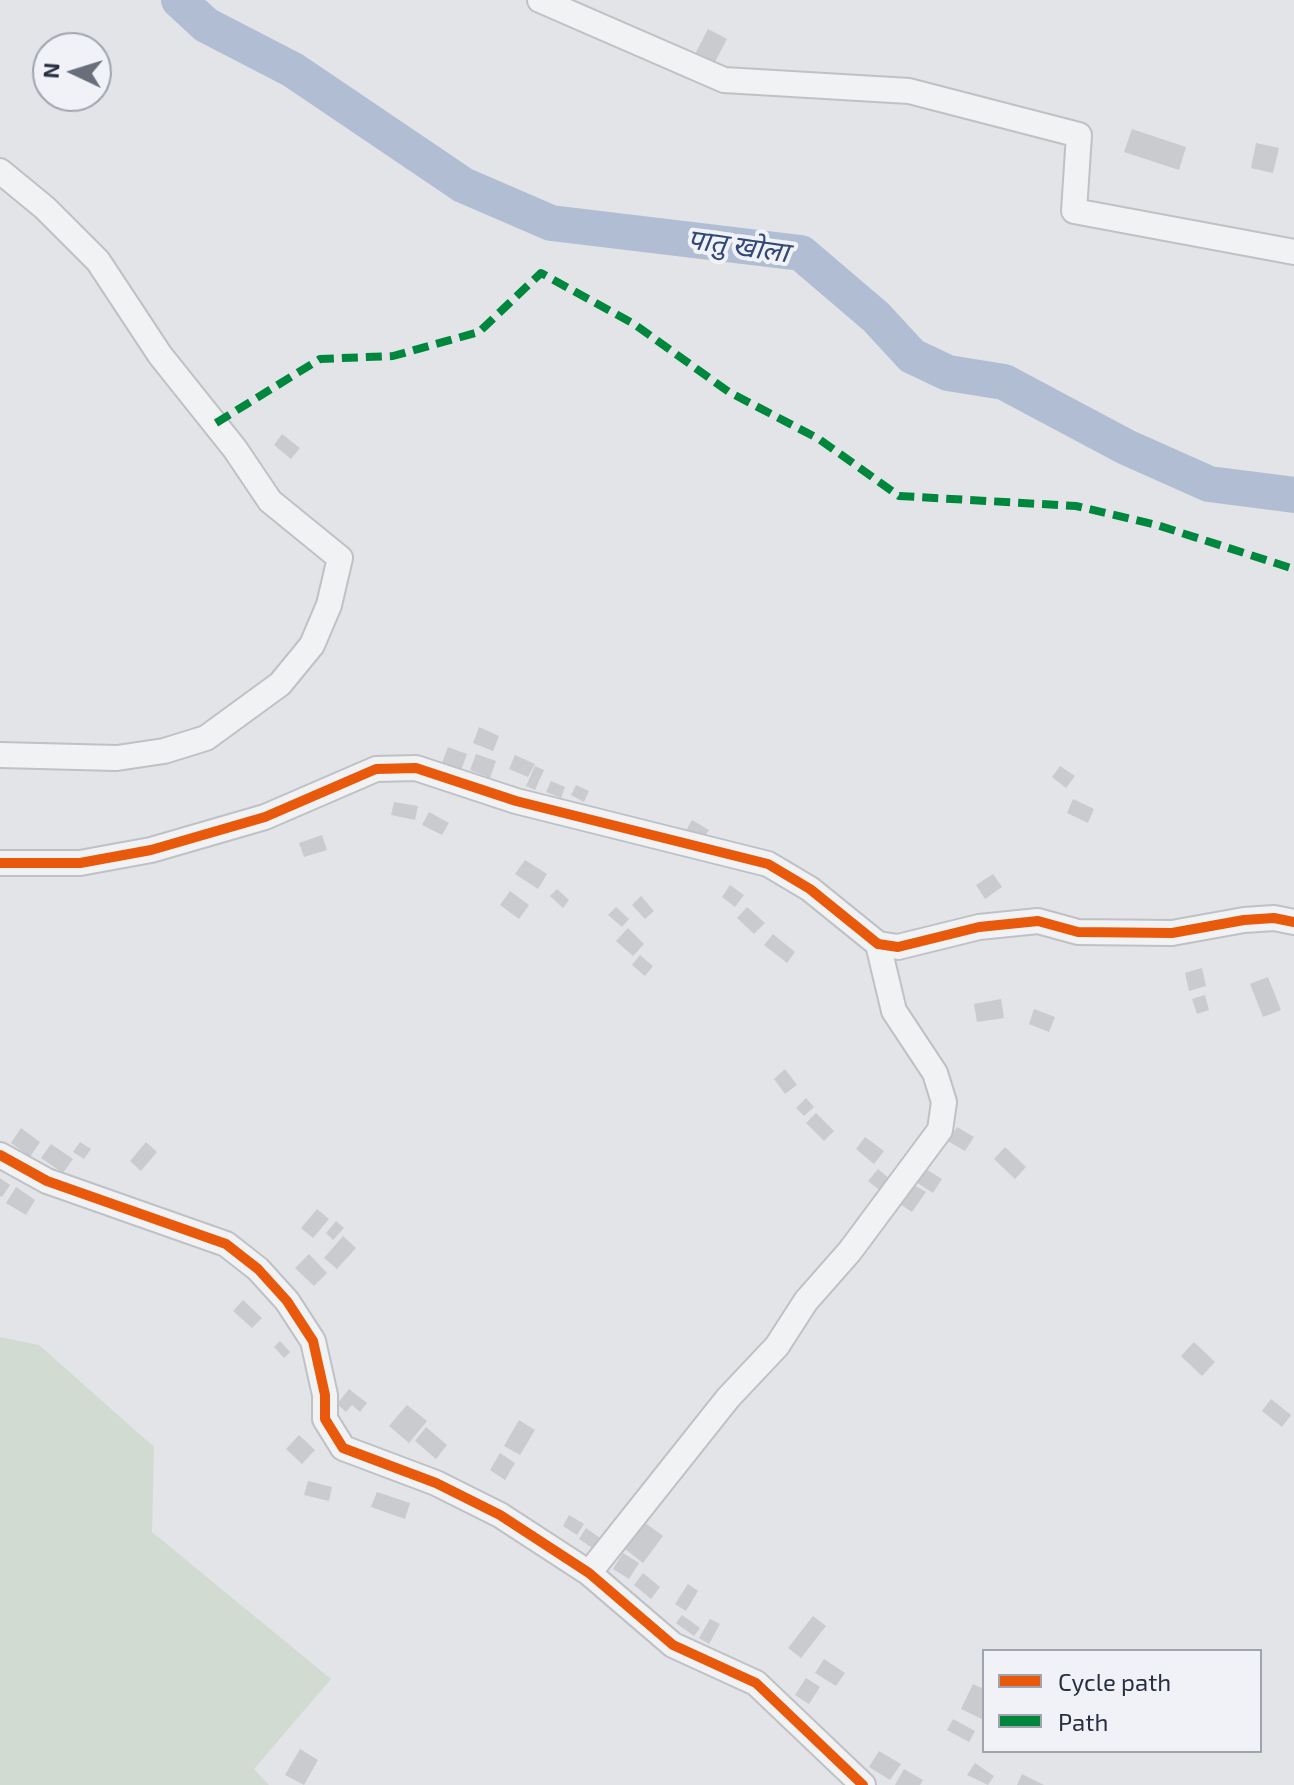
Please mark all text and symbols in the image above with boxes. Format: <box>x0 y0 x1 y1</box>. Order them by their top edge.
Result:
north arrow <box>32 32 112 112</box>
text: N <box>37 62 64 79</box>
water label: पातु खोला <box>685 222 791 270</box>
legend <box>982 1649 1262 1753</box>
text: Cycle path <box>1058 1667 1171 1696</box>
text: Path <box>1058 1707 1108 1736</box>

